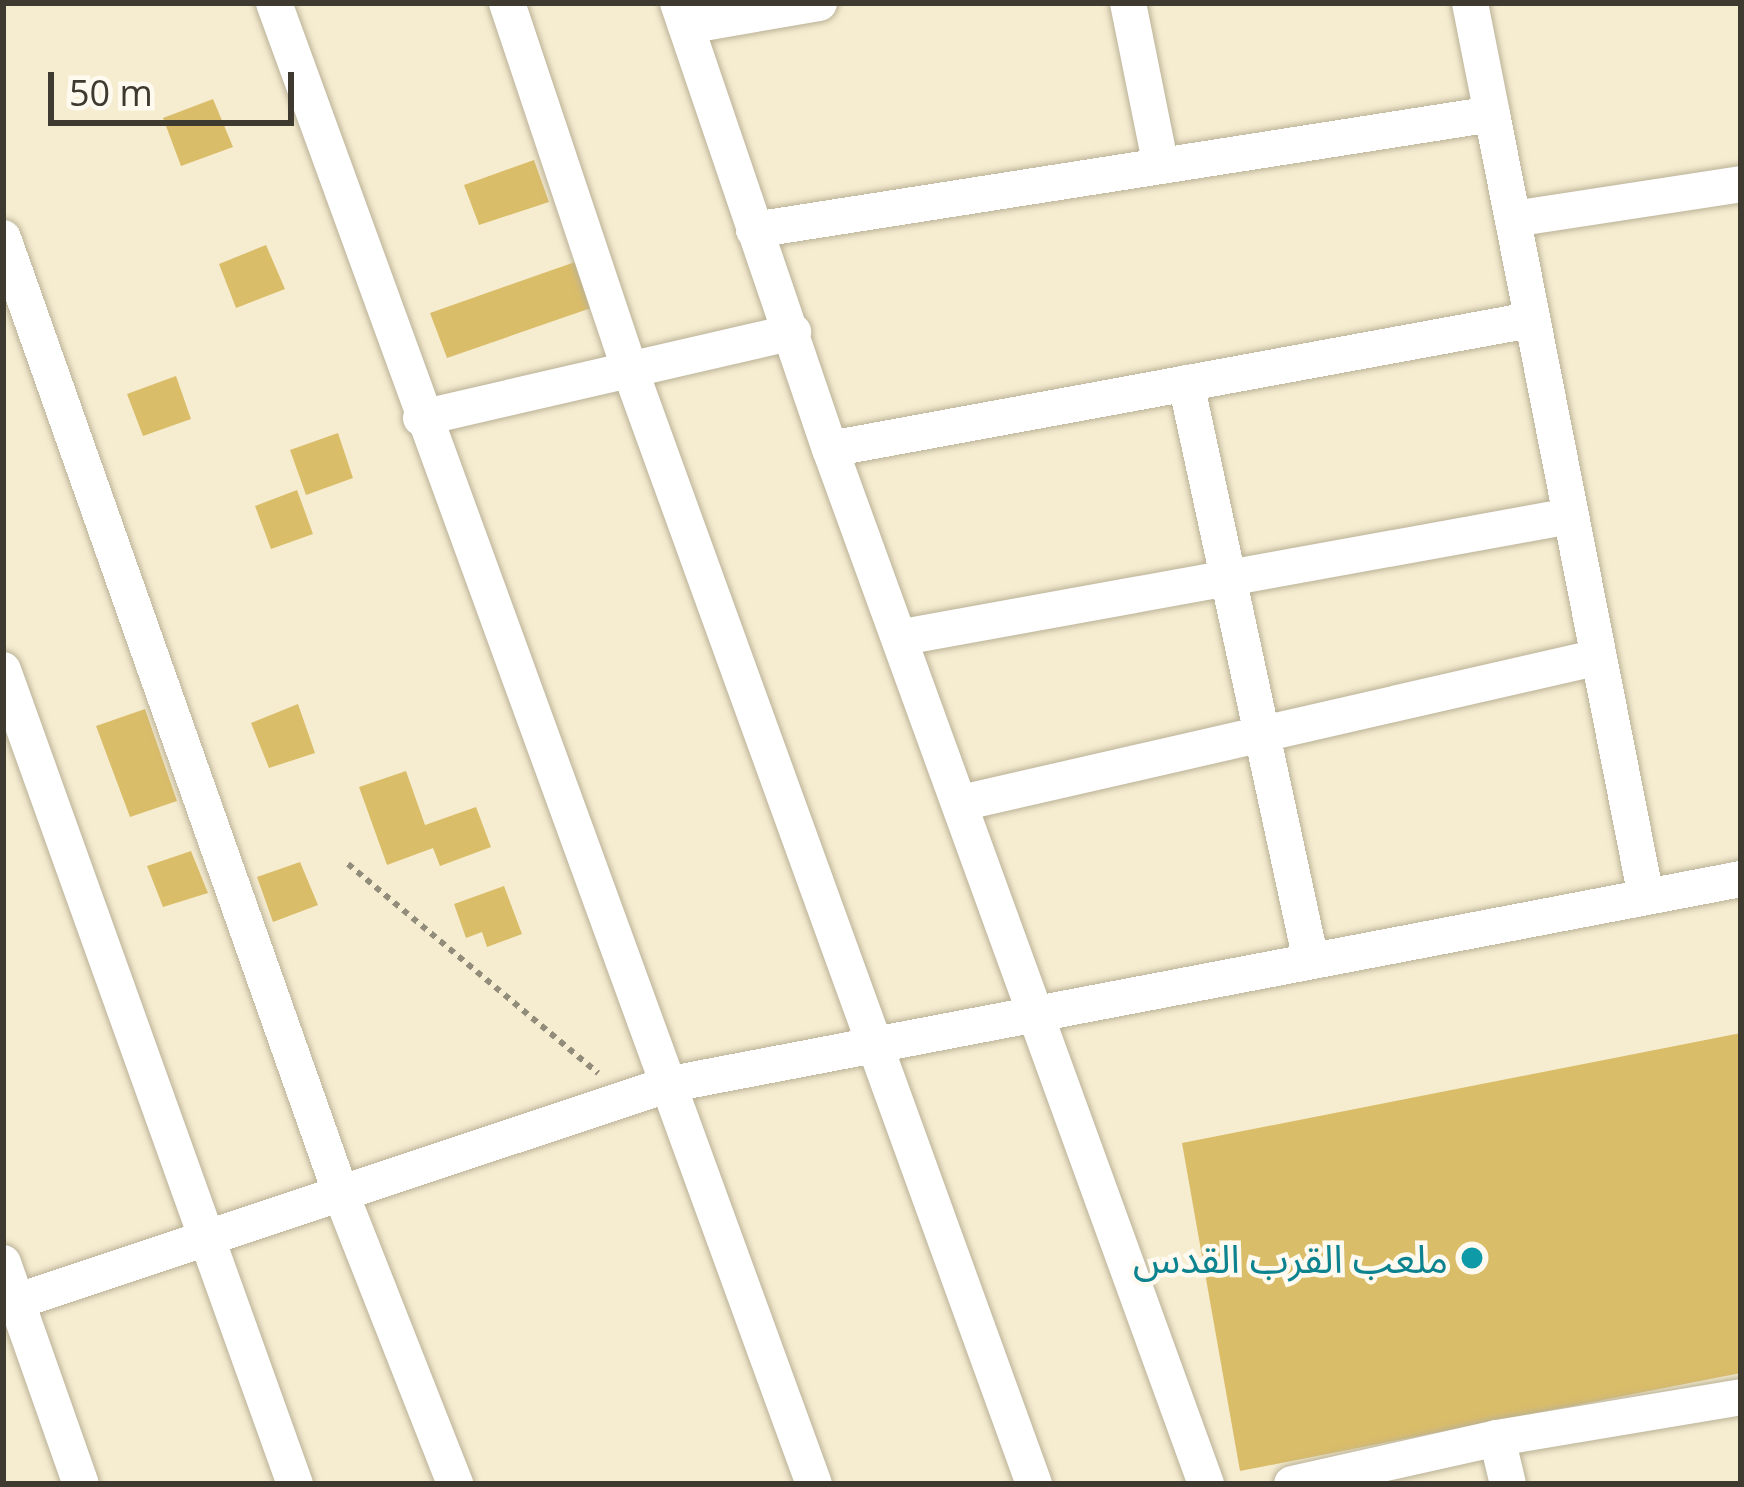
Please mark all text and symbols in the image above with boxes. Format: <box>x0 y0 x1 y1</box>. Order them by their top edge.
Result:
scale bar <box>54 48 300 122</box>
text: 50 m <box>69 68 153 117</box>
place label: ملعب القرب القدس <box>1133 1235 1448 1281</box>
marker: ملعب القرب القدس <box>1459 1245 1485 1271</box>

